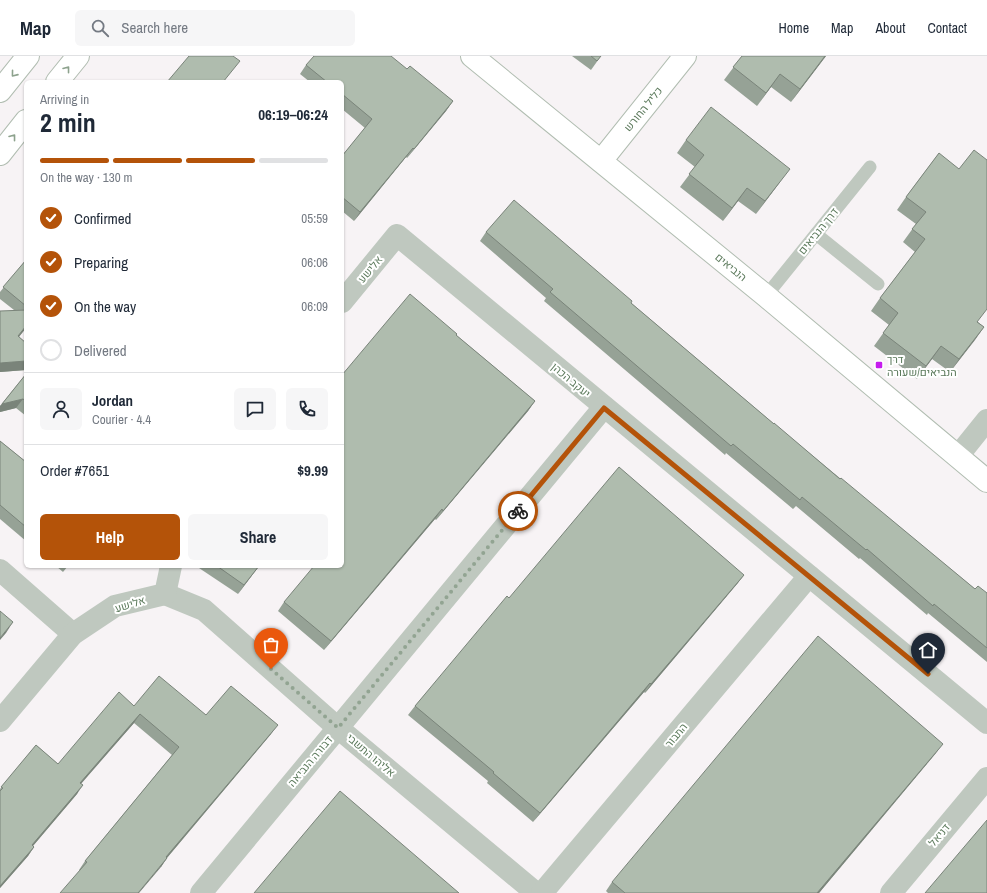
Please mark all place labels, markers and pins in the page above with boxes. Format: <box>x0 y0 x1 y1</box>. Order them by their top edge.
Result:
place label: דרך הנביאים/שעורה <box>887 352 957 379</box>
marker: דרך הנביאים/שעורה <box>874 360 884 370</box>
pin <box>254 628 288 669</box>
pin <box>911 633 945 674</box>

